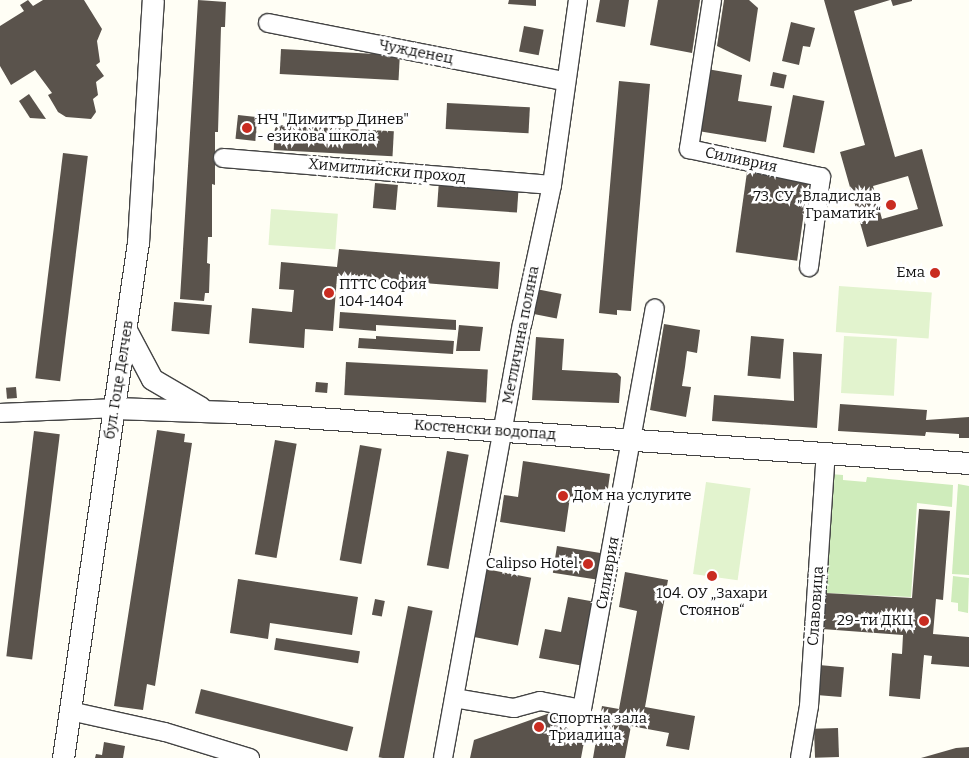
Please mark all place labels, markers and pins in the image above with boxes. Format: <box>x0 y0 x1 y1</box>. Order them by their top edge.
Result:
place label: НЧ "Димитър Динев" - езикова школа <box>257 110 409 145</box>
marker: НЧ "Димитър Динев" - езикова школа <box>241 122 253 134</box>
place label: 73. СУ „Владислав Граматик“ <box>753 187 881 222</box>
marker: 73. СУ „Владислав Граматик“ <box>885 199 897 211</box>
place label: Ема <box>896 264 925 282</box>
marker: Ема <box>929 267 941 279</box>
place label: ПТТС София 104-1404 <box>339 275 427 310</box>
marker: ПТТС София 104-1404 <box>323 287 335 299</box>
place label: Дом на услугите <box>573 487 692 505</box>
marker: Дом на услугите <box>557 490 569 502</box>
place label: Calipso Hotel <box>486 555 578 573</box>
marker: Calipso Hotel <box>582 558 594 570</box>
marker: 104. ОУ „Захари Стоянов“ <box>706 570 718 582</box>
place label: 104. ОУ „Захари Стоянов“ <box>656 584 768 619</box>
place label: 29-ти ДКЦ <box>837 612 913 630</box>
marker: 29-ти ДКЦ <box>917 614 931 628</box>
place label: Спортна зала Триадица <box>549 709 647 744</box>
marker: Спортна зала Триадица <box>533 721 545 733</box>

